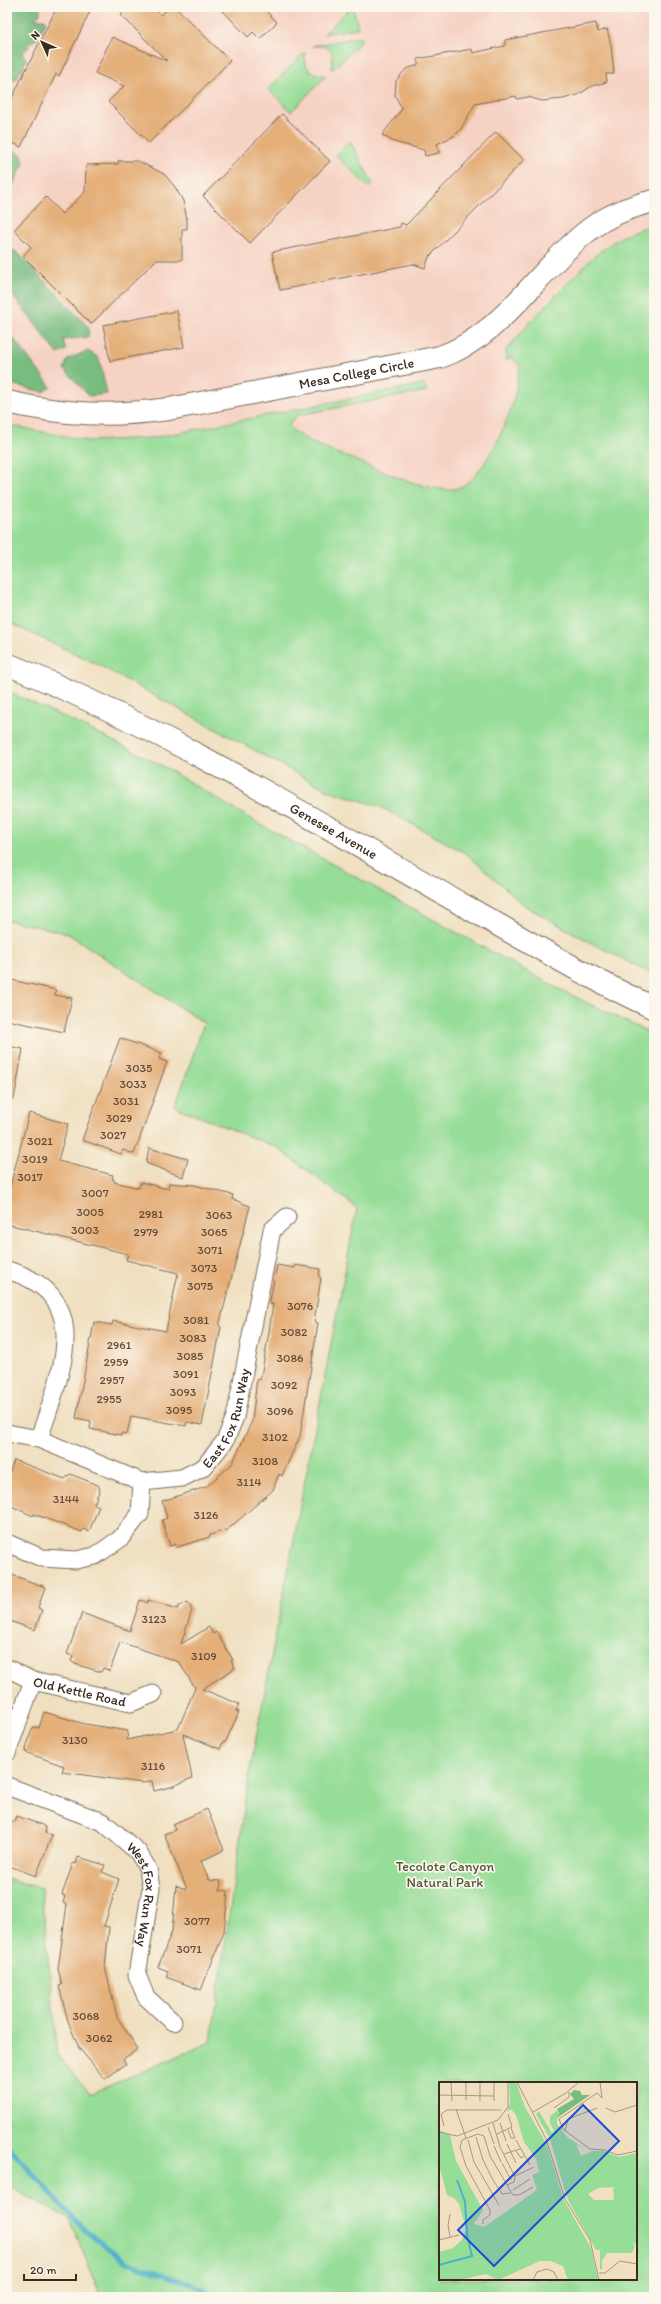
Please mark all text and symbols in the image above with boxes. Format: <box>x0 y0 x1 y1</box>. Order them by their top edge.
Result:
north arrow <box>22 22 62 62</box>
text: N <box>28 28 43 43</box>
street label: Mesa College Circle <box>297 354 416 392</box>
street label: Genesee Avenue <box>287 799 381 863</box>
house number: 3035 <box>126 1061 152 1075</box>
house number: 3033 <box>119 1077 147 1091</box>
house number: 3031 <box>113 1094 139 1108</box>
house number: 3029 <box>106 1111 132 1125</box>
house number: 3027 <box>100 1128 126 1142</box>
house number: 3021 <box>27 1134 53 1148</box>
house number: 3019 <box>22 1152 48 1166</box>
house number: 3017 <box>17 1170 43 1184</box>
house number: 3007 <box>81 1186 109 1200</box>
house number: 3005 <box>76 1205 104 1219</box>
house number: 2981 <box>139 1207 164 1221</box>
house number: 3063 <box>206 1208 233 1222</box>
house number: 3003 <box>71 1223 99 1237</box>
house number: 2979 <box>134 1225 158 1239</box>
house number: 3065 <box>201 1225 227 1239</box>
house number: 3071 <box>197 1243 223 1257</box>
house number: 3073 <box>191 1261 218 1275</box>
house number: 3075 <box>187 1279 213 1293</box>
house number: 3076 <box>287 1299 313 1313</box>
house number: 3081 <box>183 1313 209 1327</box>
house number: 3082 <box>281 1325 308 1339</box>
house number: 3083 <box>179 1331 207 1345</box>
house number: 2961 <box>107 1338 132 1352</box>
house number: 3085 <box>177 1349 203 1363</box>
house number: 3086 <box>277 1351 303 1365</box>
house number: 2959 <box>103 1355 129 1369</box>
house number: 3091 <box>173 1367 199 1381</box>
street label: East Fox Run Way <box>198 1367 253 1471</box>
house number: 2957 <box>100 1373 124 1387</box>
house number: 3092 <box>271 1378 298 1392</box>
house number: 3093 <box>170 1385 197 1399</box>
house number: 2955 <box>96 1392 122 1406</box>
house number: 3095 <box>166 1403 192 1417</box>
house number: 3096 <box>267 1404 293 1418</box>
house number: 3102 <box>262 1430 289 1444</box>
house number: 3108 <box>252 1454 278 1468</box>
house number: 3114 <box>237 1475 261 1489</box>
house number: 3144 <box>53 1492 79 1506</box>
house number: 3126 <box>194 1508 218 1522</box>
house number: 3123 <box>142 1612 167 1626</box>
house number: 3109 <box>191 1649 217 1663</box>
street label: Old Kettle Road <box>32 1673 128 1710</box>
house number: 3130 <box>62 1733 88 1747</box>
house number: 3116 <box>141 1759 165 1773</box>
street label: West Fox Run Way <box>124 1838 160 1949</box>
park label: Tecolote Canyon Natural Park <box>396 1858 494 1891</box>
house number: 3077 <box>184 1914 210 1928</box>
house number: 3071 <box>176 1942 202 1956</box>
house number: 3068 <box>73 2009 100 2023</box>
house number: 3062 <box>86 2031 113 2045</box>
inset map <box>439 2082 637 2280</box>
scale bar <box>24 2256 76 2282</box>
text: 20 m <box>30 2263 57 2277</box>

